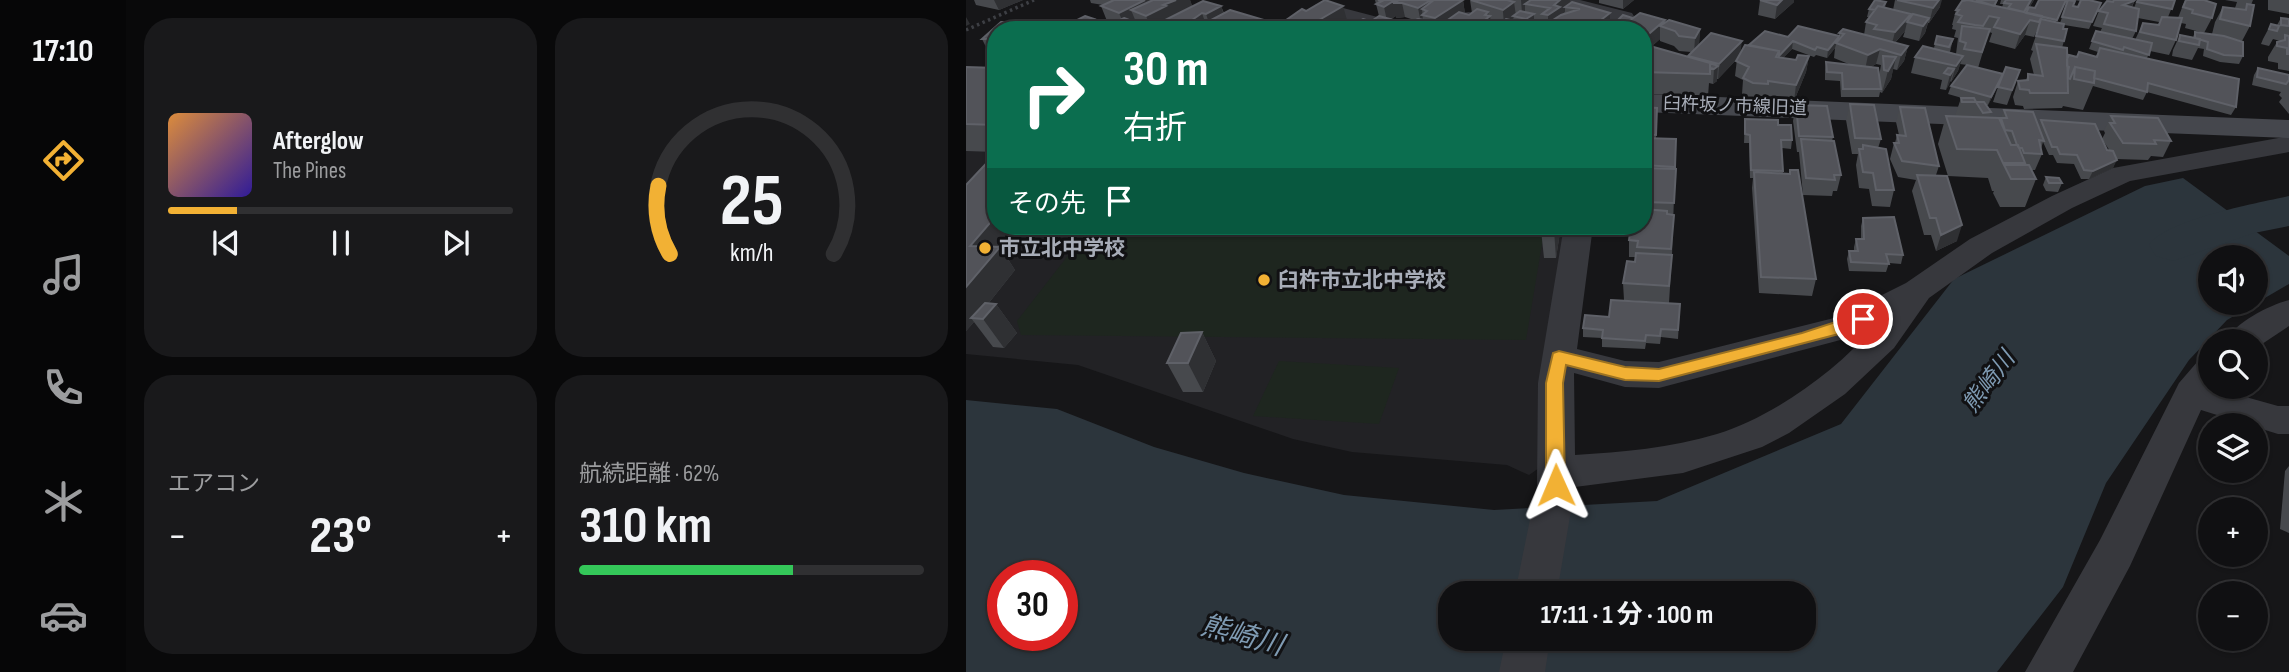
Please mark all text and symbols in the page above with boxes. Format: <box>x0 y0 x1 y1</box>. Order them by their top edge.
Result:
text: 17:10 <box>32 32 94 71</box>
text: 30 m <box>1123 41 1208 100</box>
icon: right <box>1008 49 1099 140</box>
street label: 臼杵坂ノ市線旧道 <box>1663 93 1807 119</box>
text: 右折 <box>1123 109 1187 148</box>
text: Afterglow <box>273 126 364 157</box>
icon: directions <box>39 136 88 185</box>
text: The Pines <box>273 157 346 185</box>
text: 25 <box>720 158 783 246</box>
icon: arrive <box>1100 182 1138 220</box>
text: その先 <box>1008 189 1086 220</box>
icon: previous <box>207 224 245 262</box>
icon: pause <box>322 224 360 262</box>
icon: next <box>437 224 475 262</box>
place label: 市立北中学校 <box>999 236 1125 261</box>
text: km/h <box>730 238 773 269</box>
marker: 市立北中学校 <box>977 240 993 256</box>
map controls <box>2198 245 2268 651</box>
button: sound <box>2198 245 2268 315</box>
icon: music <box>39 250 88 299</box>
place label: 臼杵市立北中学校 <box>1278 268 1446 293</box>
marker: 臼杵市立北中学校 <box>1256 272 1272 288</box>
pin <box>1833 289 1893 349</box>
icon: arrive <box>1844 300 1882 338</box>
button: search <box>2198 329 2268 399</box>
water label: 熊崎川 <box>1957 344 2023 418</box>
icon: phone <box>39 363 88 412</box>
button: layers <box>2198 413 2268 483</box>
position arrow <box>1519 448 1593 522</box>
text: 航続距離 · 62% <box>579 460 719 488</box>
text: エアコン <box>168 470 260 498</box>
icon: climate <box>39 477 88 526</box>
text: 310 km <box>579 495 712 558</box>
button: + <box>2198 497 2268 567</box>
text: 23° <box>309 505 372 568</box>
text: − <box>168 514 187 559</box>
text: + <box>494 514 513 559</box>
speed limit sign: 30 <box>987 560 1078 651</box>
button: − <box>2198 581 2268 651</box>
icon: car <box>39 591 88 640</box>
text: 17:11 · 1 分 · 100 m <box>1541 600 1713 631</box>
water label: 熊崎川 <box>1197 609 1290 664</box>

